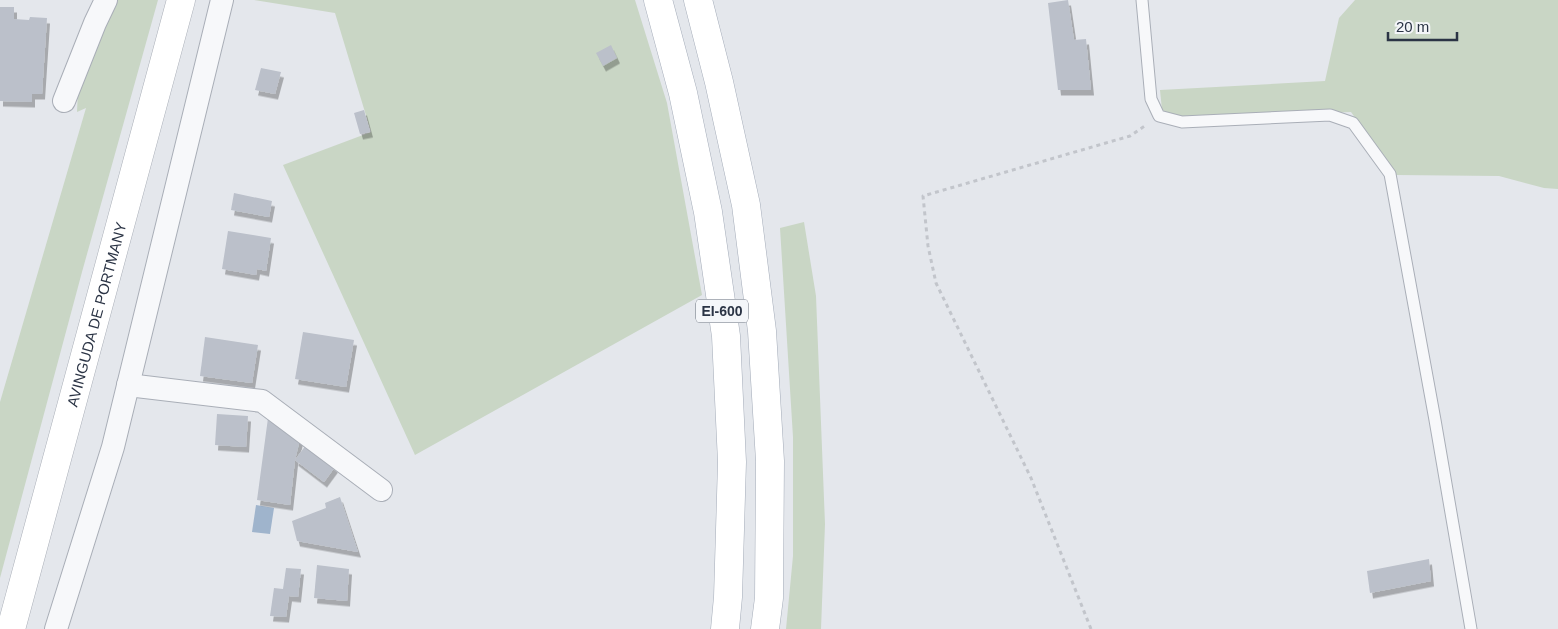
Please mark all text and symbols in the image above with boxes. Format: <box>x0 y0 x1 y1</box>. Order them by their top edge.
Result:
scale bar <box>1388 10 1457 42</box>
text: 20 m <box>1396 18 1429 35</box>
street label: AVINGUDA DE PORTMANY <box>63 220 129 408</box>
road number: EI-600 <box>696 300 748 322</box>

